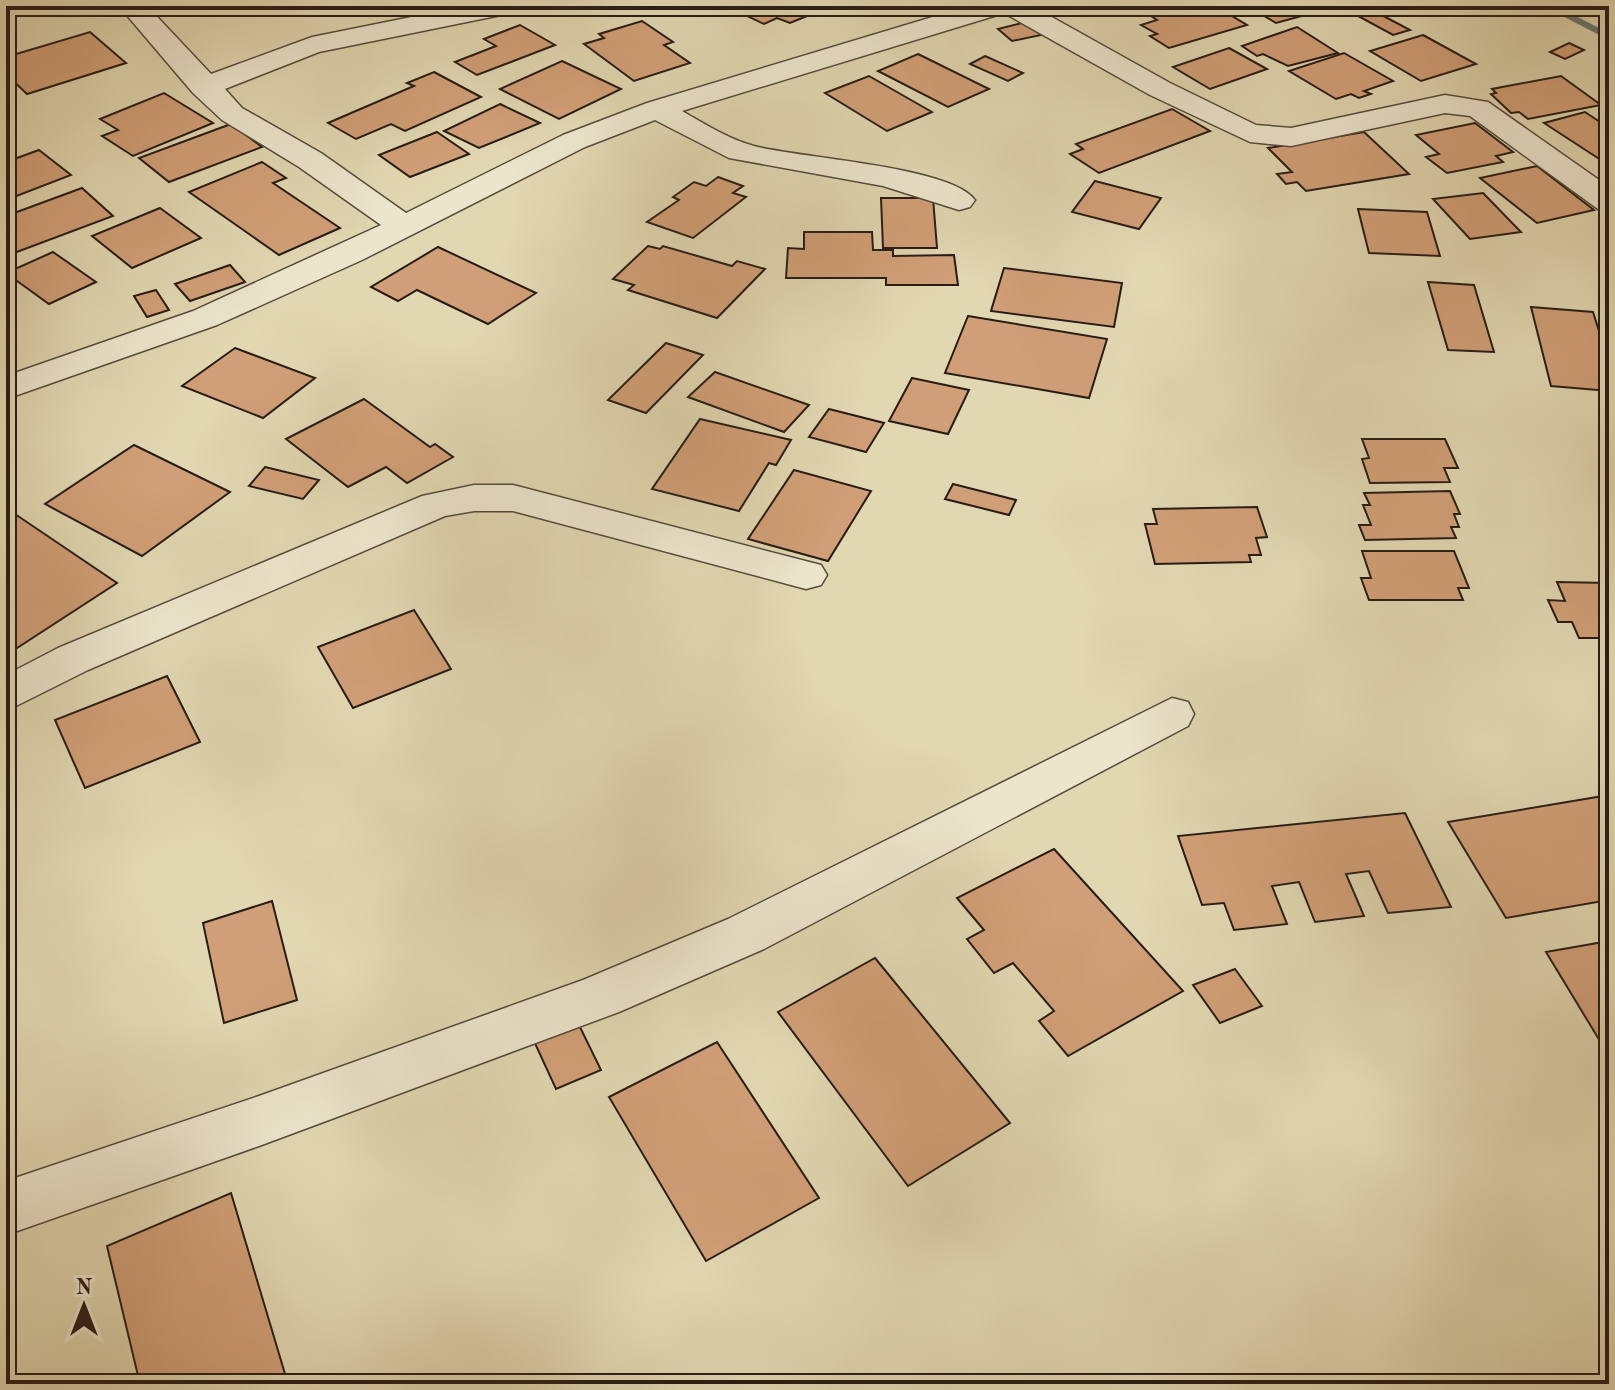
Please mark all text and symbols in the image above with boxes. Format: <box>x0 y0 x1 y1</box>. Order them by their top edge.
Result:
north arrow <box>44 1266 124 1346</box>
text: N <box>76 1277 93 1299</box>

